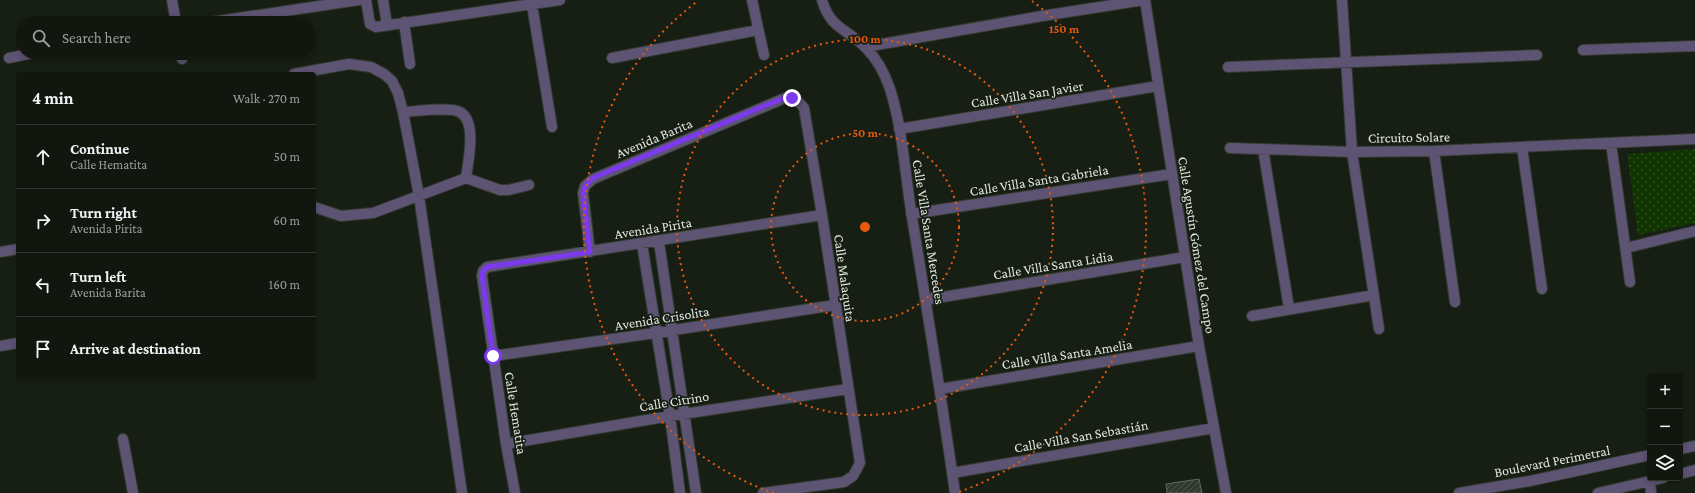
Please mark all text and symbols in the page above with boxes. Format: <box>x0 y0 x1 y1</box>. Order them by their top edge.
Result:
search box <box>16 16 316 60</box>
text: 150 m <box>1049 22 1080 36</box>
icon: search <box>30 27 52 49</box>
text: Search here <box>62 30 131 46</box>
text: 100 m <box>849 32 882 46</box>
street label: Calle Villa San Javier <box>970 77 1084 111</box>
text: 4 min <box>32 89 74 108</box>
route end <box>783 89 801 107</box>
text: Walk · 270 m <box>233 91 300 106</box>
street label: Avenida Barita <box>613 114 695 161</box>
text: 50 m <box>852 126 879 140</box>
street label: Circuito Solare <box>1368 128 1450 146</box>
text: Continue <box>70 141 129 157</box>
icon: ahead <box>32 146 54 168</box>
text: 50 m <box>274 149 300 164</box>
street label: Calle Agustín Gómez del Campo <box>1175 156 1219 335</box>
text: Calle Hematita <box>70 157 147 172</box>
street label: Calle Villa Santa Mercedes <box>910 159 948 305</box>
street label: Calle Villa Santa Gabriela <box>968 161 1110 199</box>
text: Turn right <box>70 205 137 221</box>
icon: right <box>32 210 54 232</box>
text: 60 m <box>273 213 300 228</box>
street label: Avenida Pirita <box>613 214 693 242</box>
centre of rings <box>858 220 872 234</box>
text: Avenida Pirita <box>70 221 143 236</box>
street label: Calle Malaquita <box>831 233 859 323</box>
street label: Calle Villa Santa Lidia <box>992 248 1115 282</box>
text: Turn left <box>70 269 126 285</box>
icon: left <box>32 274 54 296</box>
text: 160 m <box>269 277 300 292</box>
text: Avenida Barita <box>70 285 146 300</box>
street label: Avenida Crisolita <box>614 303 711 333</box>
street label: Calle Villa Santa Amelia <box>1001 336 1134 372</box>
icon: arrive <box>32 338 54 360</box>
text: Arrive at destination <box>70 341 201 357</box>
route start <box>484 347 502 365</box>
street label: Calle Hematita <box>502 371 530 456</box>
map controls <box>1647 373 1683 481</box>
button: + <box>1647 373 1683 409</box>
street label: Calle Citrino <box>638 388 710 414</box>
button: − <box>1647 409 1683 445</box>
street label: Calle Villa San Sebastián <box>1013 416 1150 456</box>
street label: Boulevard Perimetral <box>1493 442 1612 480</box>
button: layers <box>1647 445 1683 481</box>

